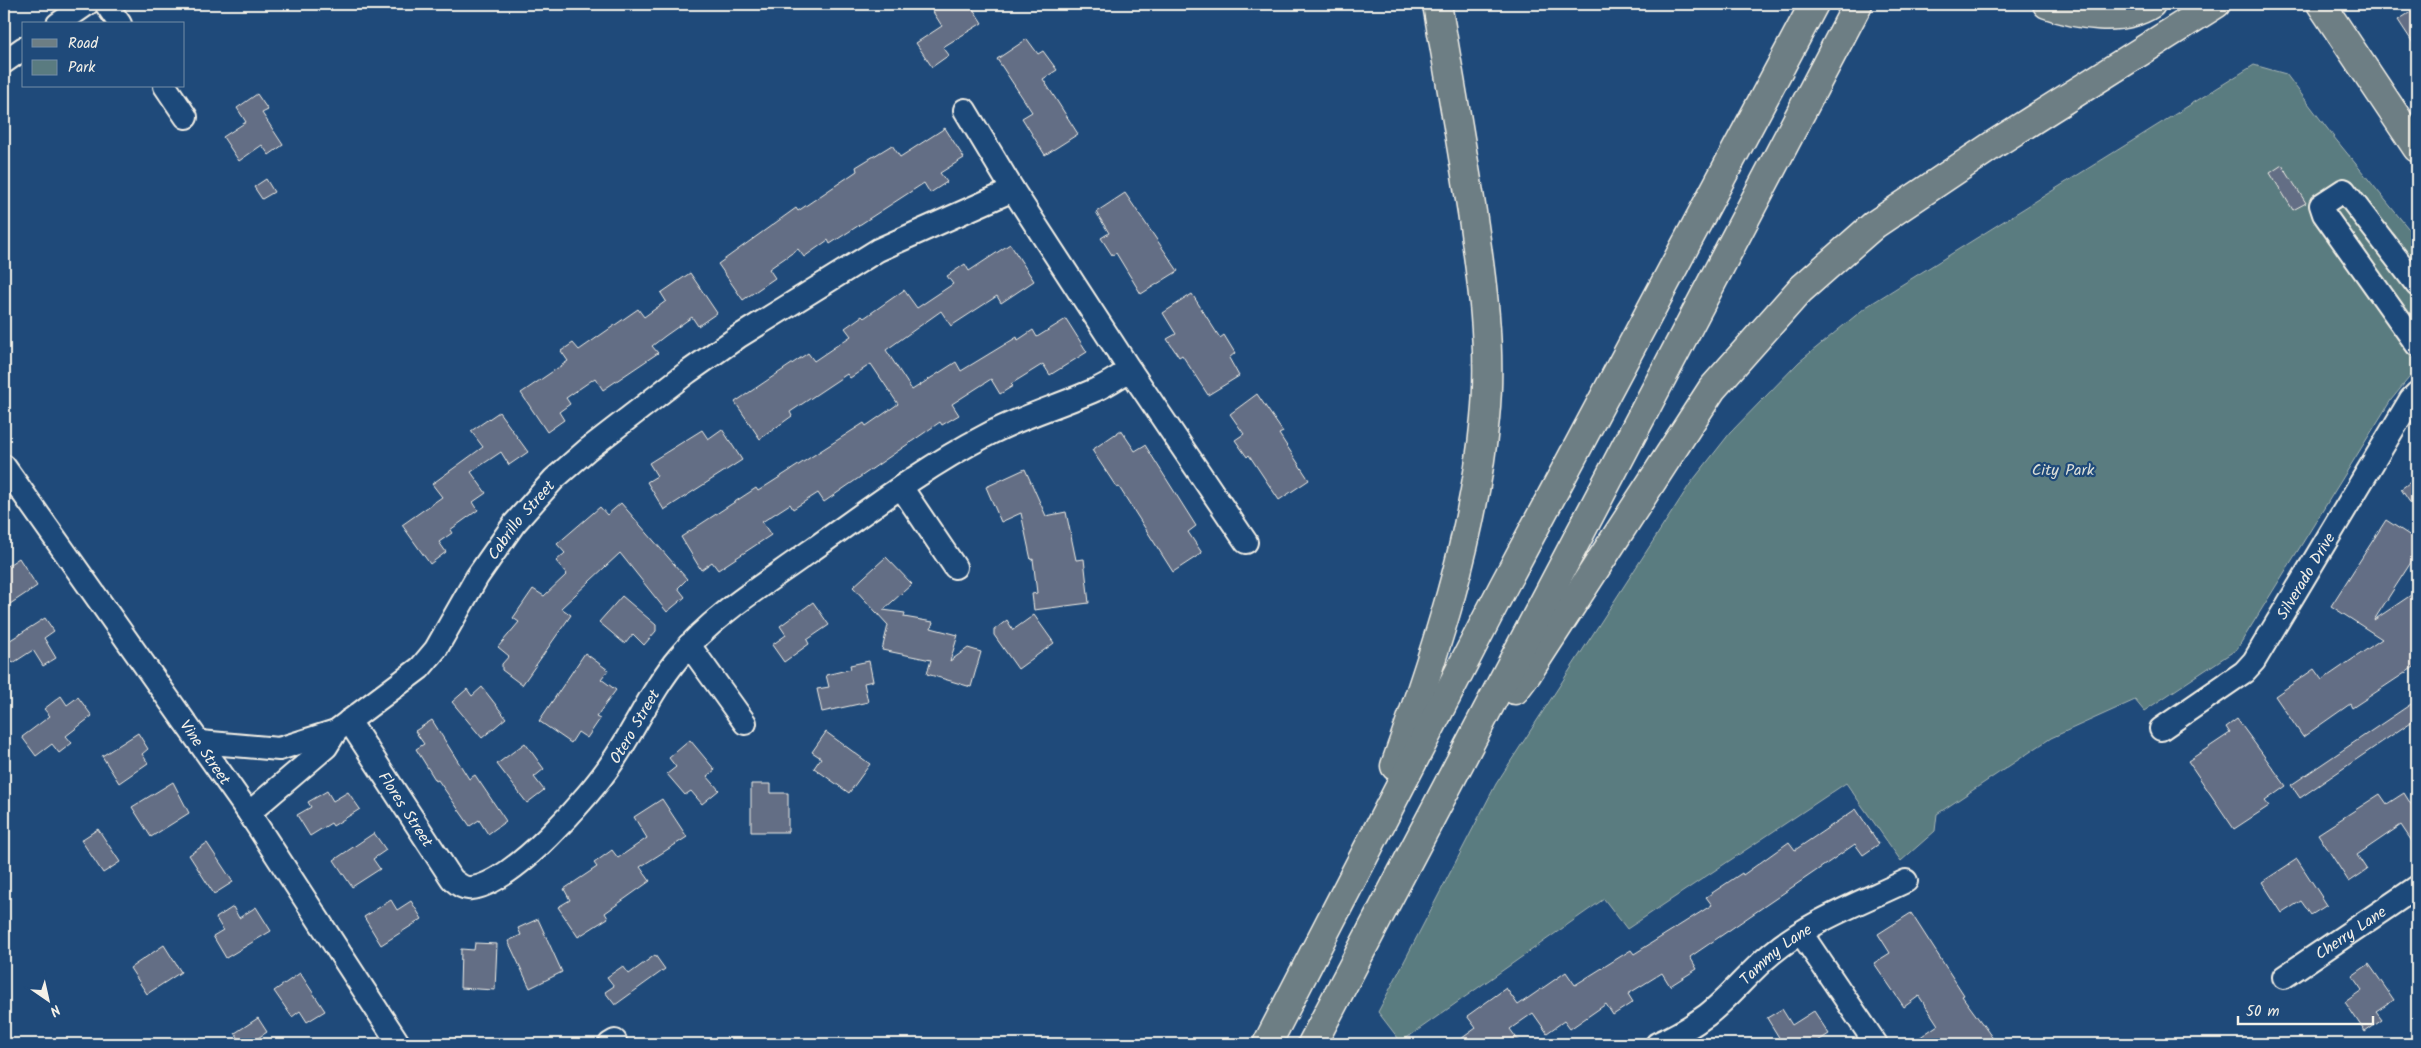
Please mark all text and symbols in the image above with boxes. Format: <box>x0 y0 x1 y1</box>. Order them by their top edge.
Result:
legend <box>22 22 185 88</box>
text: Road <box>68 32 99 56</box>
text: Park <box>68 56 96 80</box>
park label: City Park <box>2032 458 2095 483</box>
street label: Cabrillo Street <box>482 474 562 565</box>
street label: Silverado Drive <box>2270 528 2342 625</box>
street label: Otero Street <box>603 684 667 769</box>
street label: Vine Street <box>173 715 237 791</box>
street label: Flores Street <box>371 767 439 853</box>
street label: Cherry Lane <box>2310 900 2392 967</box>
street label: Tammy Lane <box>1734 918 1817 991</box>
north arrow <box>22 976 72 1026</box>
scale bar <box>2238 993 2374 1025</box>
text: N <box>45 998 65 1022</box>
text: 50 m <box>2246 1000 2280 1024</box>

